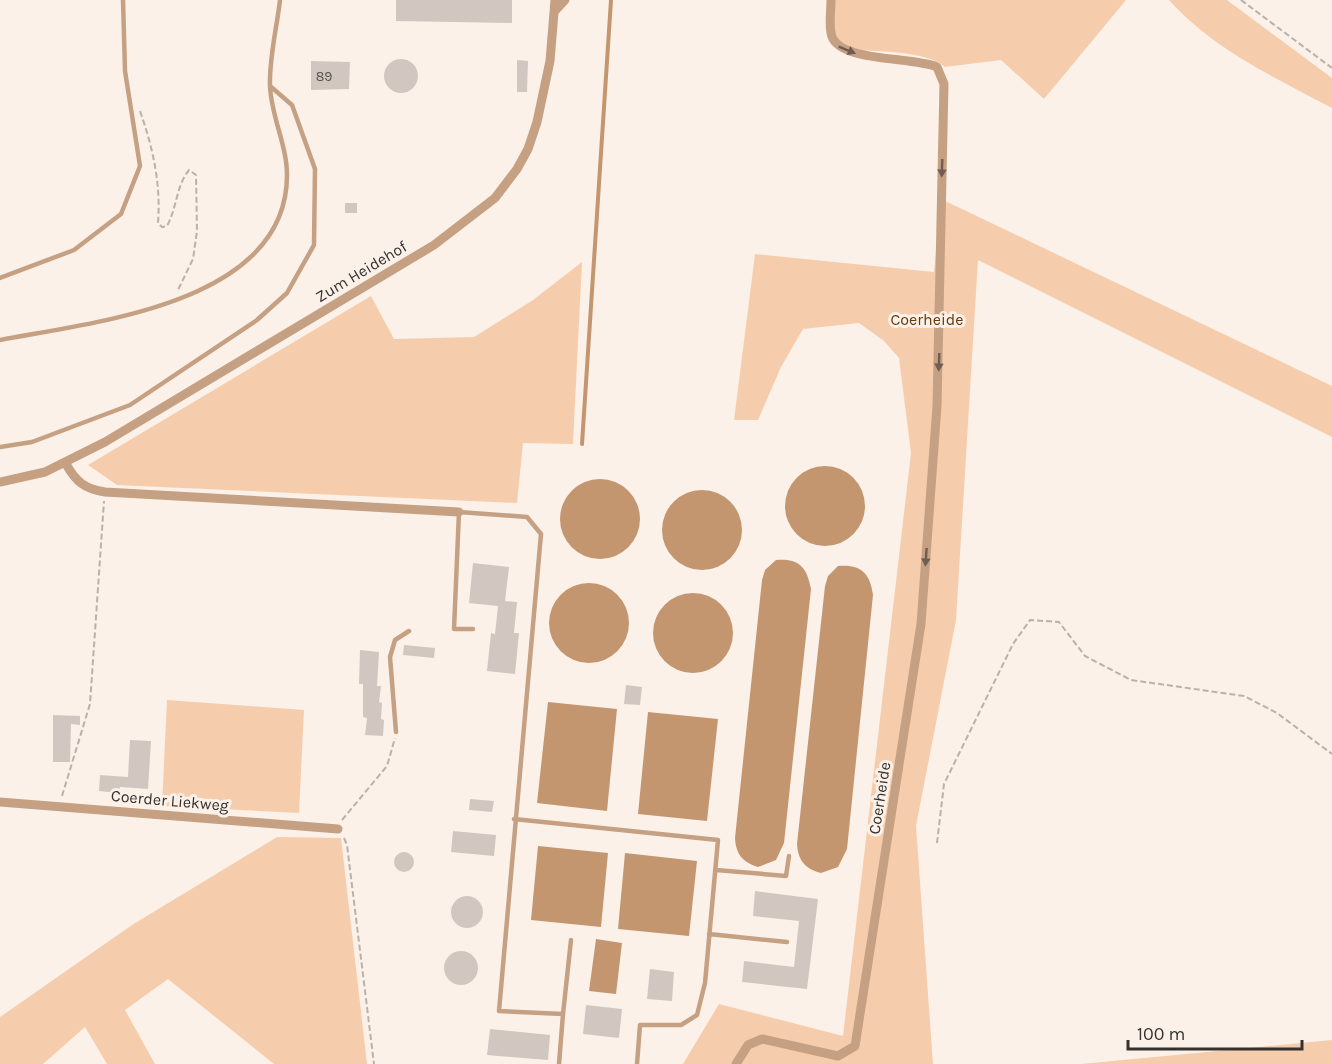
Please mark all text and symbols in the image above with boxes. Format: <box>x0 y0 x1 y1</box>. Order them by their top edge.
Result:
one-way arrow <box>838 45 856 55</box>
house number: 89 <box>316 68 332 85</box>
one-way arrow <box>937 158 946 177</box>
street label: Zum Heidehof <box>312 236 411 306</box>
park label: Coerheide <box>891 310 963 329</box>
one-way arrow <box>934 353 944 372</box>
one-way arrow <box>922 548 931 567</box>
street label: Coerheide <box>864 761 895 836</box>
street label: Coerder Liekweg <box>110 786 230 815</box>
scale bar <box>1128 1013 1302 1051</box>
text: 100 m <box>1137 1023 1185 1045</box>

